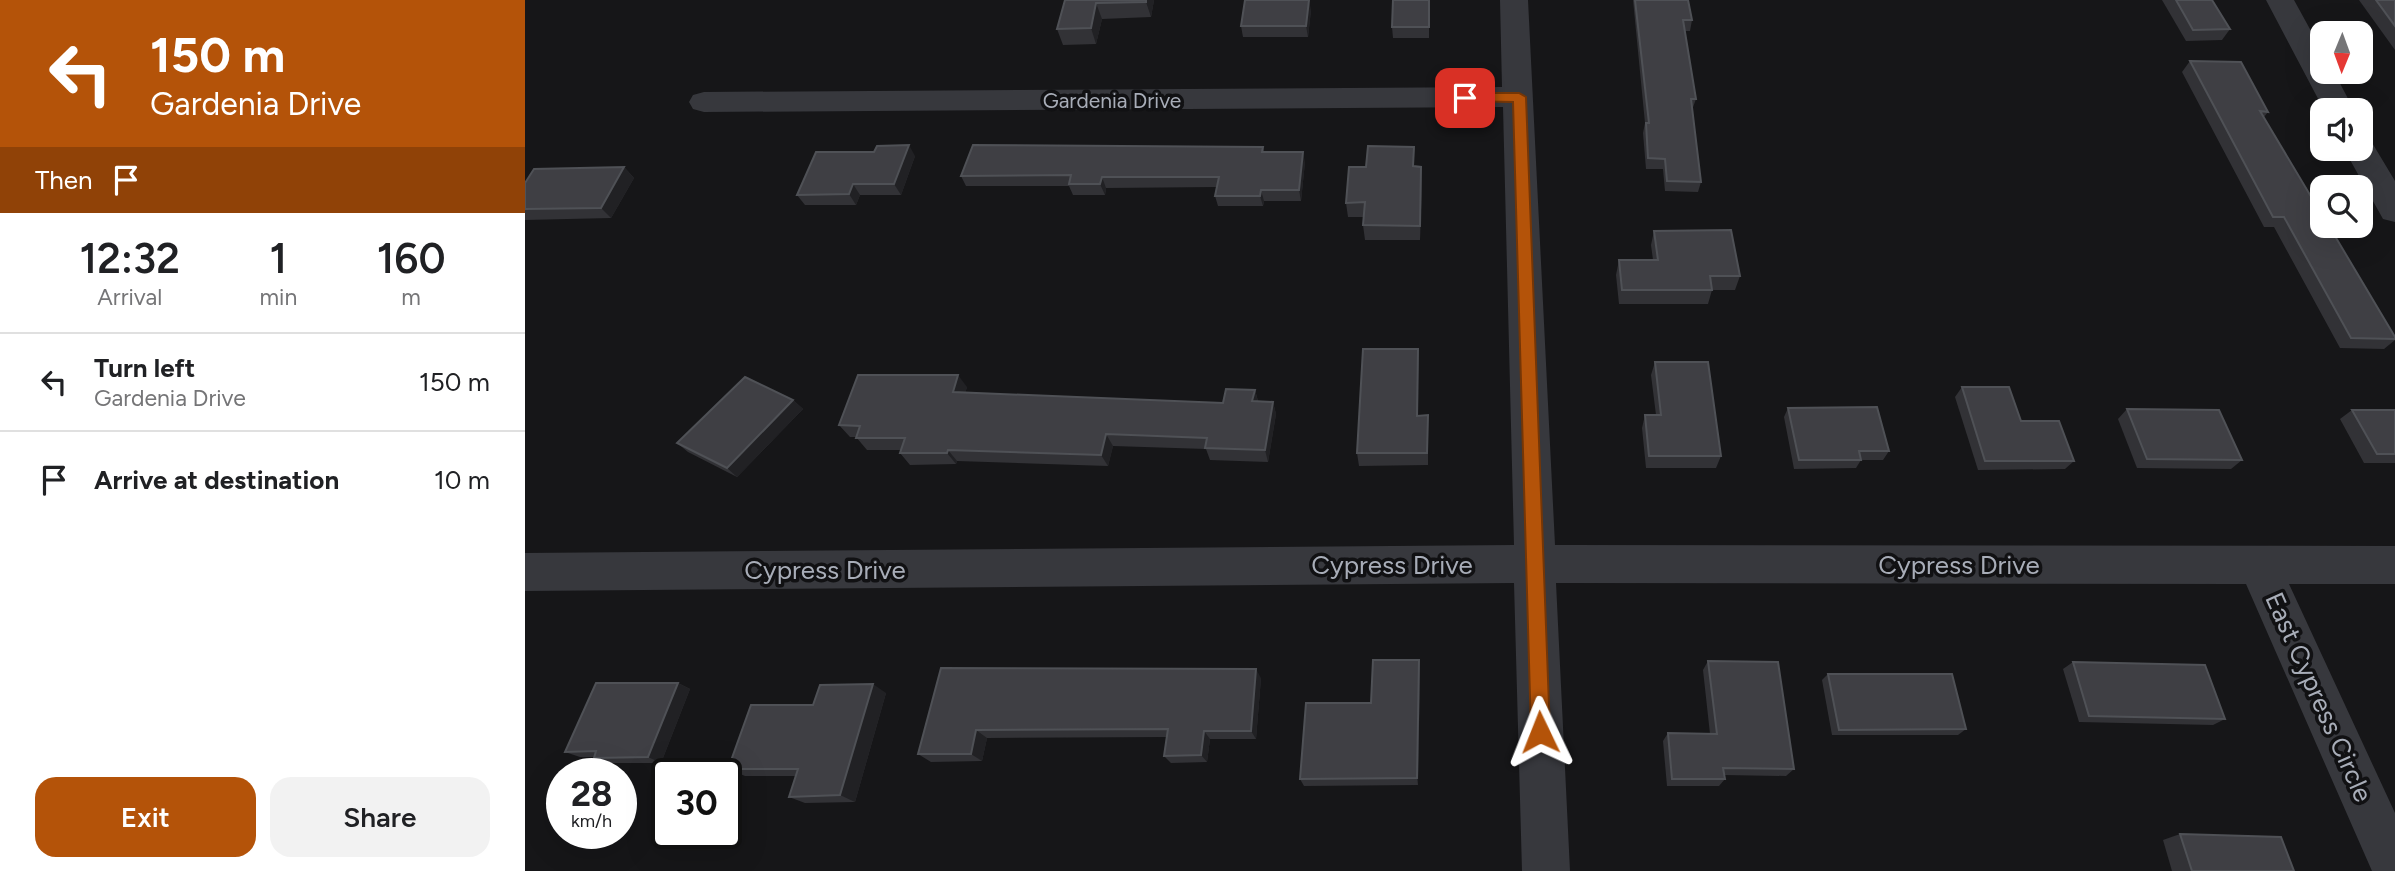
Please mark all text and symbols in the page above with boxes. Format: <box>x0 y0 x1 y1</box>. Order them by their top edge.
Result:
north arrow <box>2310 21 2373 84</box>
map controls <box>2310 21 2373 238</box>
text: 150 m <box>150 25 285 84</box>
icon: left <box>35 28 126 119</box>
pin <box>1435 68 1495 128</box>
icon: arrive <box>1446 79 1484 117</box>
text: Gardenia Drive <box>150 85 361 123</box>
street label: Gardenia Drive <box>1043 88 1181 113</box>
button: sound <box>2310 98 2373 161</box>
icon: arrive <box>107 161 145 199</box>
text: Then <box>35 164 93 196</box>
button: search <box>2310 175 2373 238</box>
text: 12:32 <box>79 233 180 284</box>
text: 1 <box>270 233 287 284</box>
text: 160 <box>377 233 446 284</box>
text: Arrival <box>97 283 162 311</box>
text: min <box>260 283 297 311</box>
text: m <box>401 283 421 311</box>
text: Turn left <box>94 352 195 384</box>
icon: left <box>35 363 73 401</box>
text: 150 m <box>419 366 490 398</box>
text: Gardenia Drive <box>94 384 246 412</box>
icon: arrive <box>35 461 73 499</box>
text: Arrive at destination <box>94 464 339 496</box>
text: 10 m <box>434 464 490 496</box>
street label: Cypress Drive <box>1311 549 1473 581</box>
street label: Cypress Drive <box>1878 549 2040 581</box>
street label: Cypress Drive <box>744 554 906 586</box>
street label: East Cypress Circle <box>2258 587 2380 807</box>
position arrow <box>1503 695 1577 769</box>
speed limit sign: 30 <box>651 758 742 849</box>
text: 28 <box>571 773 612 815</box>
button: Exit <box>35 777 256 857</box>
button: Share <box>270 777 490 857</box>
text: km/h <box>571 810 612 832</box>

